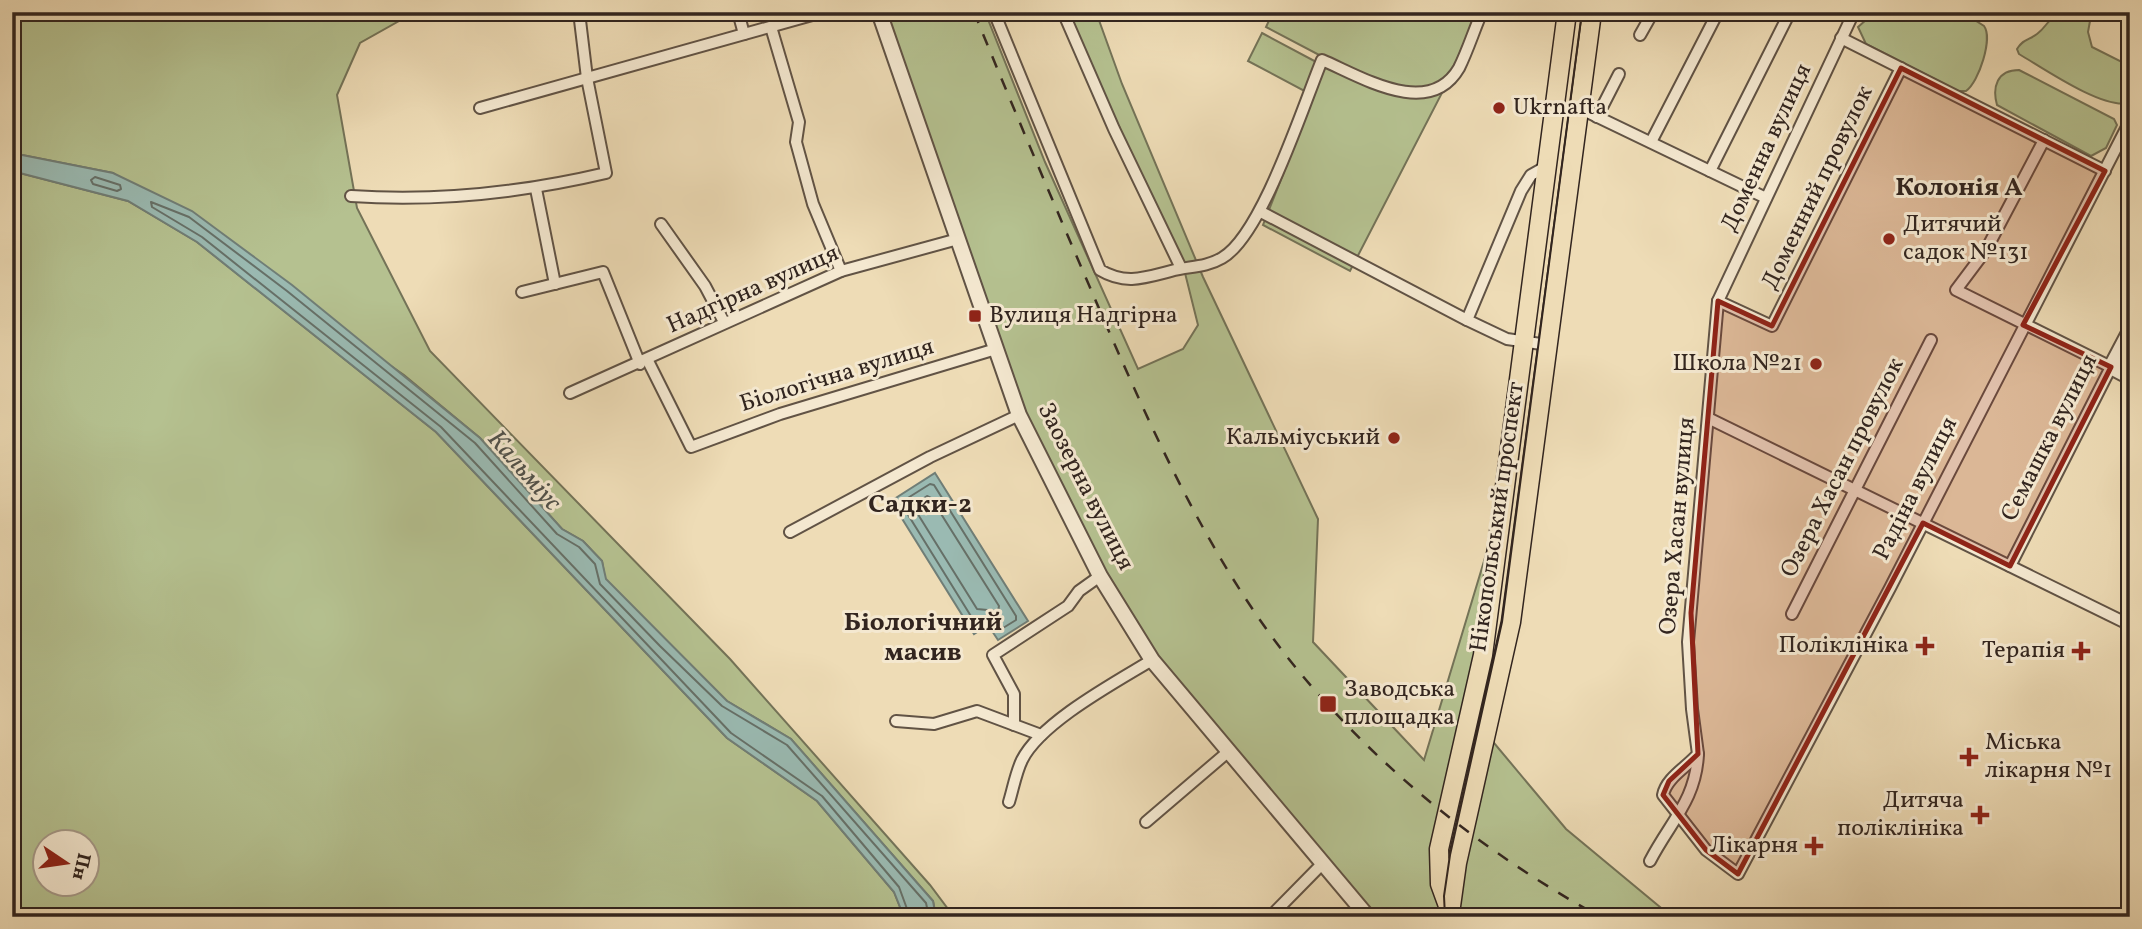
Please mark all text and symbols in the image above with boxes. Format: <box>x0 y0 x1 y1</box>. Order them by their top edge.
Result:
street label: Доменна вулиця <box>1713 58 1821 238</box>
street label: Доменний провулок <box>1754 80 1882 296</box>
place label: Ukrnafta <box>1513 91 1607 125</box>
marker: Ukrnafta <box>1491 100 1507 116</box>
district label: Колонія А <box>1895 170 2023 206</box>
place label: Дитячий садок №131 <box>1903 208 2029 270</box>
marker: Дитячий садок №131 <box>1881 231 1897 247</box>
street label: Надгірна вулиця <box>662 237 844 343</box>
place label: Вулиця Надгірна <box>989 299 1178 333</box>
marker: Вулиця Надгірна <box>967 308 983 324</box>
street label: Біологічна вулиця <box>736 330 938 422</box>
place label: Школа №21 <box>1672 347 1802 381</box>
street label: Семашка вулиця <box>1993 349 2107 527</box>
street label: Озера Хасан провулок <box>1773 352 1913 584</box>
marker: Школа №21 <box>1808 356 1824 372</box>
street label: Нікопольський проспект <box>1462 380 1534 654</box>
street label: Заозерна вулиця <box>1028 397 1142 577</box>
street label: Радіна вулиця <box>1865 411 1967 567</box>
street label: Озера Хасан вулиця <box>1652 416 1704 636</box>
place label: Кальміуський <box>1226 421 1380 455</box>
water label: Кальміус <box>479 423 570 520</box>
marker: Кальміуський <box>1386 430 1402 446</box>
district label: Садки-2 <box>868 487 972 523</box>
district label: Біологічний масив <box>844 605 1002 671</box>
place label: Поліклініка <box>1778 629 1909 663</box>
place label: Терапія <box>1982 634 2065 668</box>
marker: Поліклініка <box>1915 636 1935 656</box>
marker: Терапія <box>2071 641 2091 661</box>
place label: Заводська площадка <box>1344 673 1455 735</box>
marker: Заводська площадка <box>1318 694 1338 714</box>
place label: Міська лікарня №1 <box>1985 726 2112 788</box>
marker: Міська лікарня №1 <box>1959 747 1979 767</box>
place label: Дитяча поліклініка <box>1837 784 1964 846</box>
marker: Дитяча поліклініка <box>1970 805 1990 825</box>
north arrow <box>32 828 102 898</box>
place label: Лікарня <box>1710 829 1798 863</box>
marker: Лікарня <box>1804 836 1824 856</box>
text: Пн <box>65 850 96 882</box>

